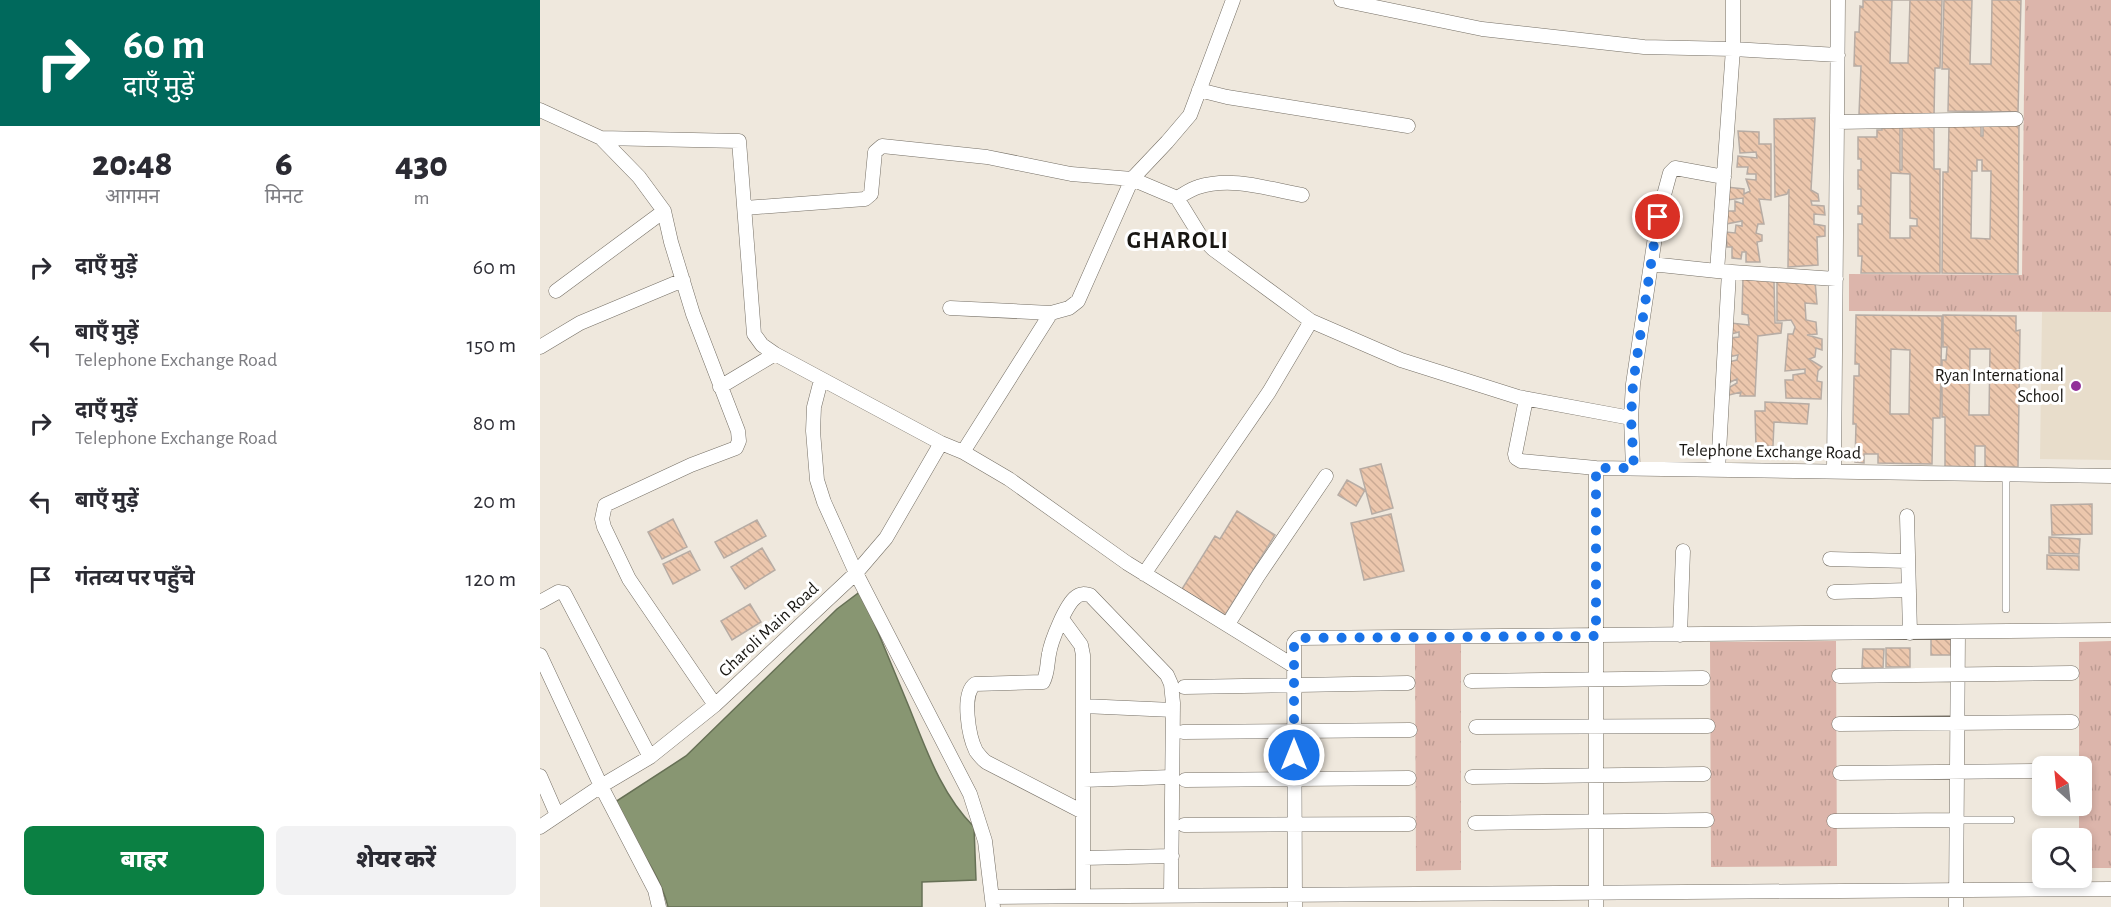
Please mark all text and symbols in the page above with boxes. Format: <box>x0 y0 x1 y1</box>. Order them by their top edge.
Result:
icon: right <box>24 24 102 102</box>
text: 60 m <box>123 24 205 66</box>
text: दाएँ मुड़ें <box>123 73 194 100</box>
text: 20:48 <box>92 146 173 182</box>
text: 6 <box>275 146 293 182</box>
text: 430 <box>395 147 448 183</box>
text: आगमन <box>105 187 160 207</box>
text: मिनट <box>265 187 303 207</box>
text: m <box>413 188 429 208</box>
pin <box>1632 191 1683 242</box>
icon: arrive <box>1641 200 1674 233</box>
district label: GHAROLI <box>1127 229 1229 253</box>
icon: right <box>24 251 57 284</box>
text: दाएँ मुड़ें <box>75 255 137 277</box>
text: 60 m <box>473 256 516 278</box>
text: बाएँ मुड़ें <box>75 321 139 343</box>
icon: left <box>24 329 57 362</box>
text: 150 m <box>466 334 516 356</box>
text: Telephone Exchange Road <box>75 350 277 370</box>
place label: Ryan International School <box>1935 367 2064 406</box>
marker: Ryan International School <box>2069 379 2083 393</box>
text: दाएँ मुड़ें <box>75 399 137 421</box>
icon: right <box>24 407 57 440</box>
text: 80 m <box>473 412 516 434</box>
text: Telephone Exchange Road <box>75 428 277 448</box>
street label: Telephone Exchange Road <box>1679 441 1861 463</box>
icon: left <box>24 485 57 518</box>
text: बाएँ मुड़ें <box>75 489 139 511</box>
text: 20 m <box>473 490 516 512</box>
icon: arrive <box>24 563 57 596</box>
text: गंतव्य पर पहुँचे <box>75 567 195 589</box>
text: 120 m <box>466 568 516 590</box>
street label: Gharoli Main Road <box>716 579 822 681</box>
position arrow <box>1262 723 1326 787</box>
north arrow <box>2032 756 2092 816</box>
map controls <box>2032 756 2092 888</box>
button: बाहर <box>24 826 264 895</box>
button: शेयर करें <box>276 826 516 895</box>
button: search <box>2032 828 2092 888</box>

